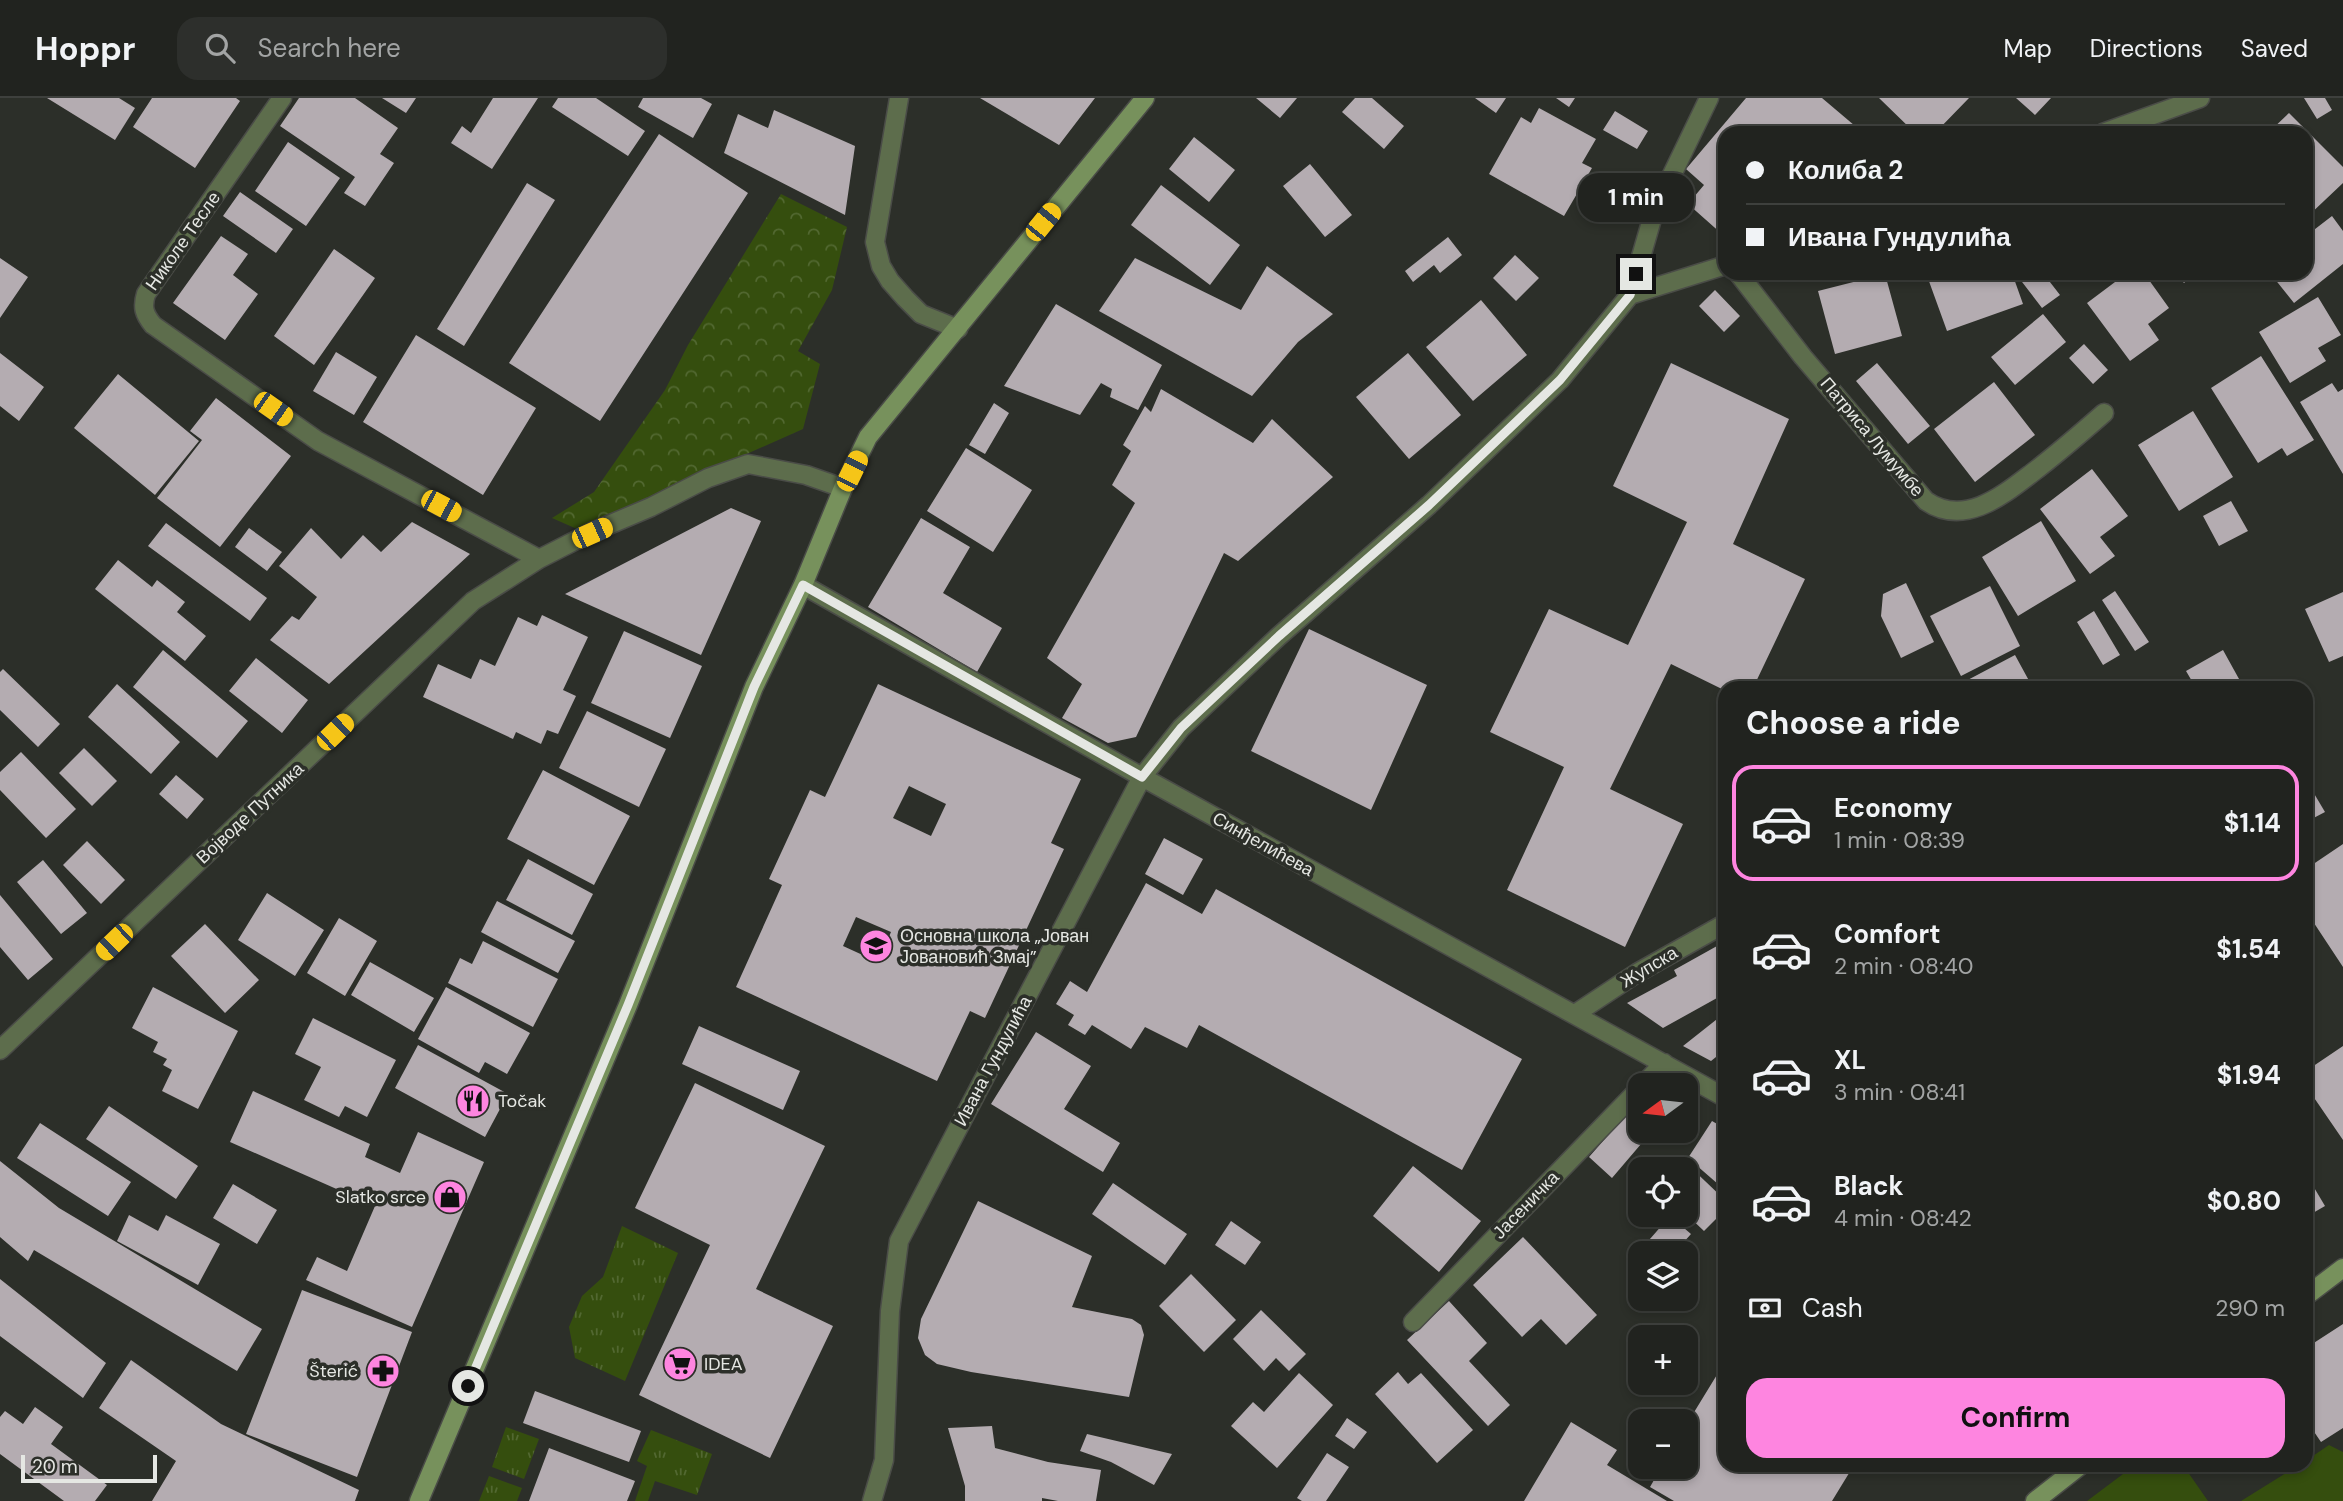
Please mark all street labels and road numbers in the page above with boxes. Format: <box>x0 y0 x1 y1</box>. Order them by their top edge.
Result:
street label: Николе Тесле <box>140 187 226 295</box>
street label: Патриса Лумумбе <box>1815 372 1929 502</box>
street label: Војводе Путника <box>191 756 310 869</box>
street label: Синђелићева <box>1208 806 1319 882</box>
street label: Жупска <box>1616 940 1683 993</box>
street label: Ивана Гундулића <box>949 991 1038 1130</box>
street label: Јасеничка <box>1488 1165 1565 1244</box>

